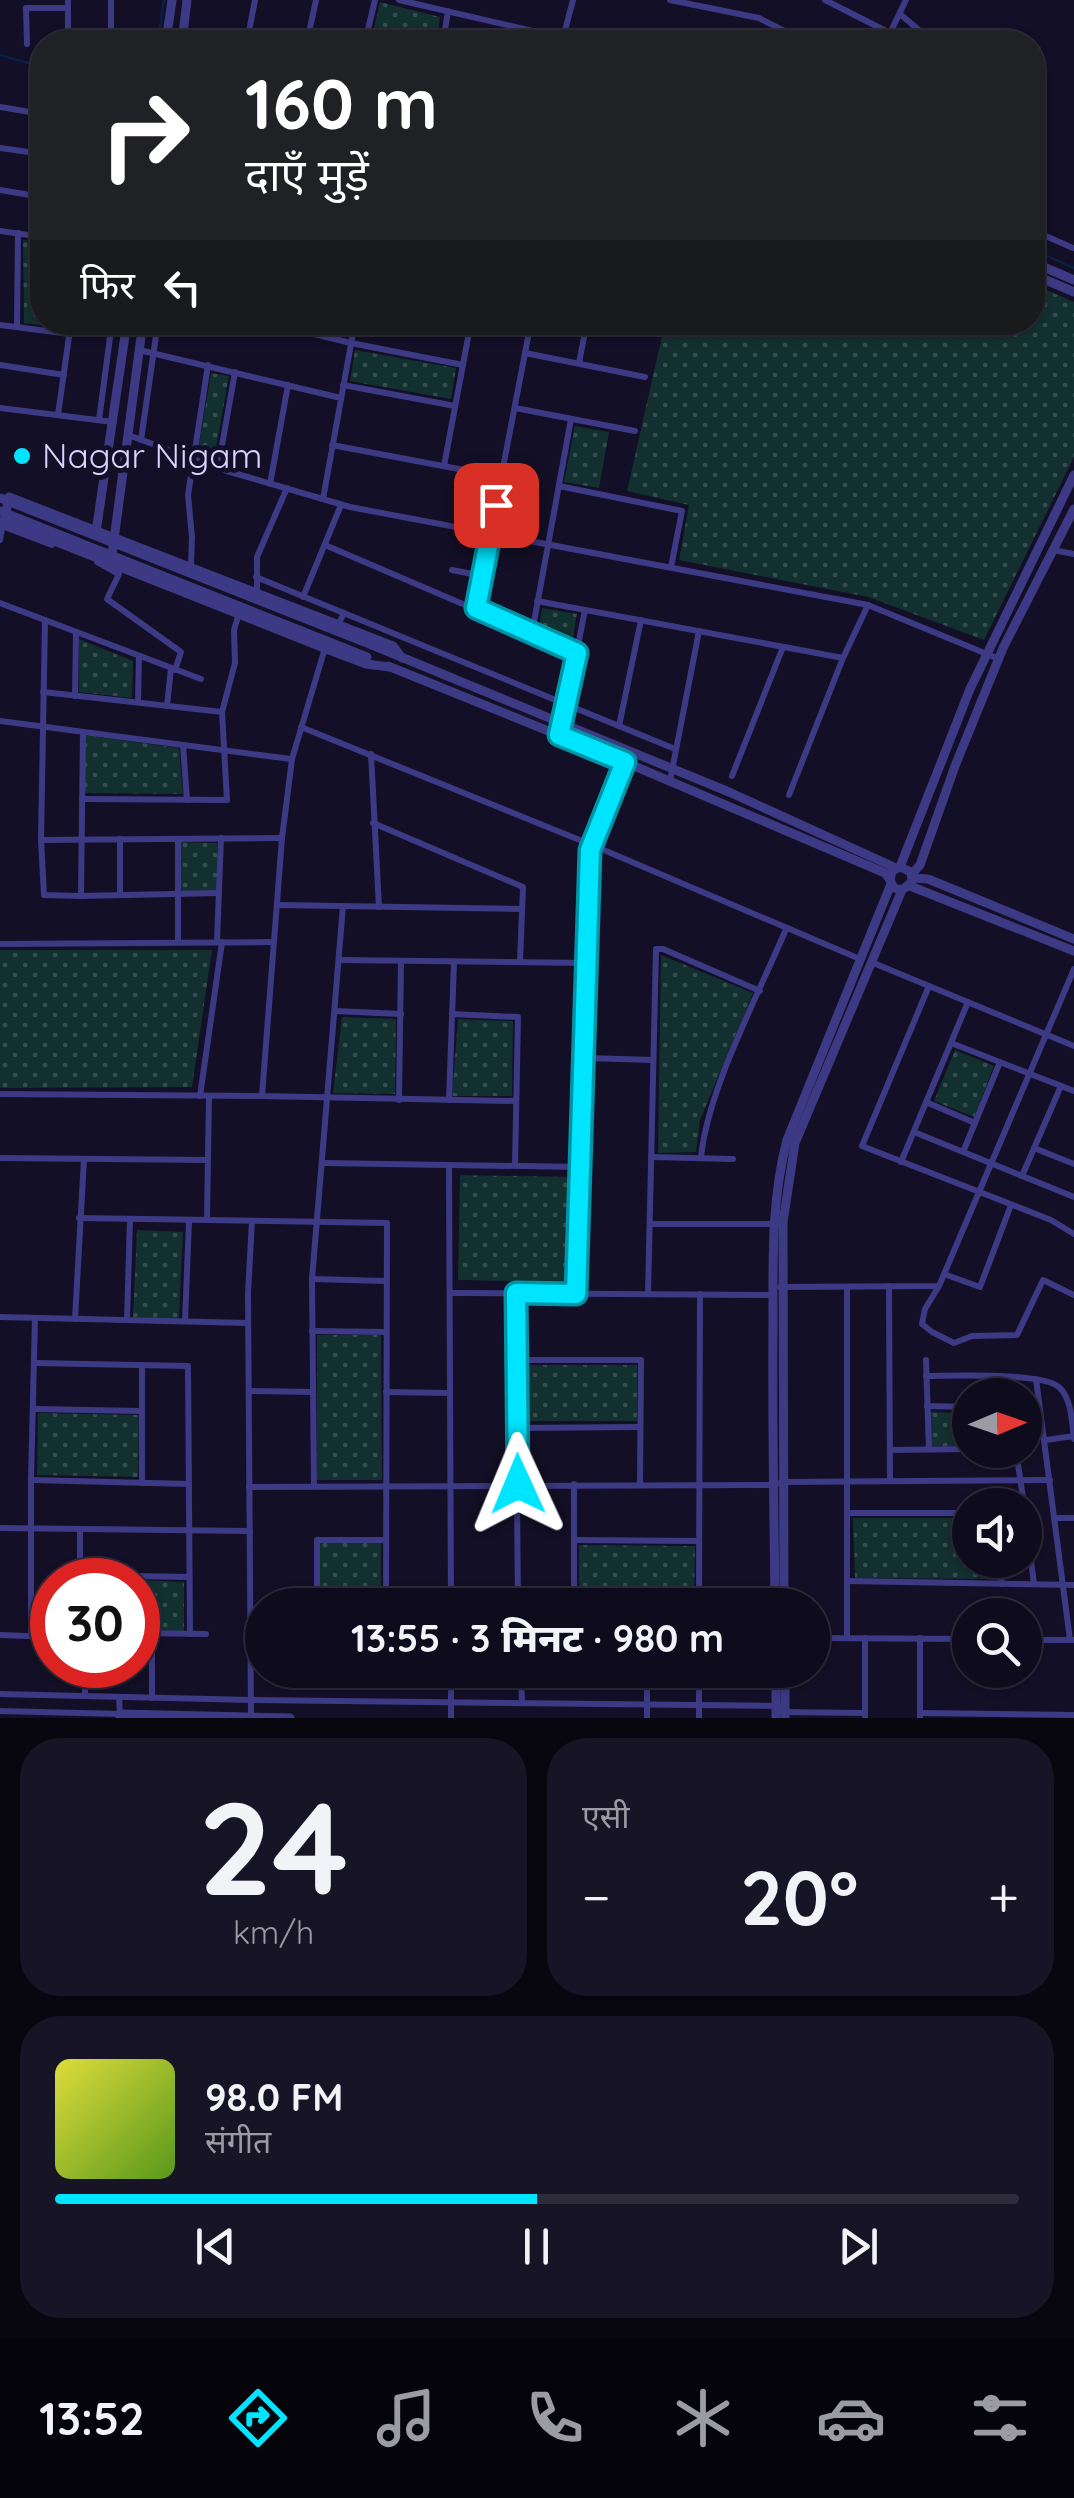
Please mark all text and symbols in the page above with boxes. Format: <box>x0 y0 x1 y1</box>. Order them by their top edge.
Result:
text: 160 m <box>245 59 438 147</box>
icon: right <box>80 70 210 200</box>
text: दाएँ मुड़ें <box>245 146 369 202</box>
icon: left <box>155 260 210 315</box>
text: फिर <box>80 261 135 309</box>
place label: Nagar Nigam <box>42 433 262 477</box>
marker: Nagar Nigam <box>11 445 33 467</box>
pin <box>454 463 539 548</box>
icon: arrive <box>469 478 524 533</box>
north arrow <box>952 1378 1042 1468</box>
map controls <box>952 1378 1042 1688</box>
position arrow <box>466 1432 570 1536</box>
button: sound <box>952 1488 1042 1578</box>
speed limit sign: 30 <box>30 1558 160 1688</box>
button: search <box>952 1598 1042 1688</box>
text: 13:55 · 3 मिनट · 980 m <box>351 1614 724 1662</box>
text: 24 <box>198 1765 349 1928</box>
text: एसी <box>582 1796 630 1836</box>
text: 20° <box>740 1850 858 1944</box>
text: − <box>582 1862 611 1931</box>
text: + <box>988 1862 1019 1931</box>
text: km/h <box>233 1912 314 1952</box>
text: 98.0 FM <box>205 2073 343 2121</box>
text: संगीत <box>205 2121 271 2161</box>
icon: previous <box>188 2219 243 2274</box>
icon: pause <box>509 2219 564 2274</box>
icon: next <box>831 2219 886 2274</box>
icon: directions <box>223 2383 293 2453</box>
icon: music <box>371 2383 441 2453</box>
icon: phone <box>520 2383 590 2453</box>
icon: climate <box>668 2383 738 2453</box>
icon: car <box>816 2383 886 2453</box>
icon: filters <box>965 2383 1035 2453</box>
text: 13:52 <box>39 2390 145 2446</box>

